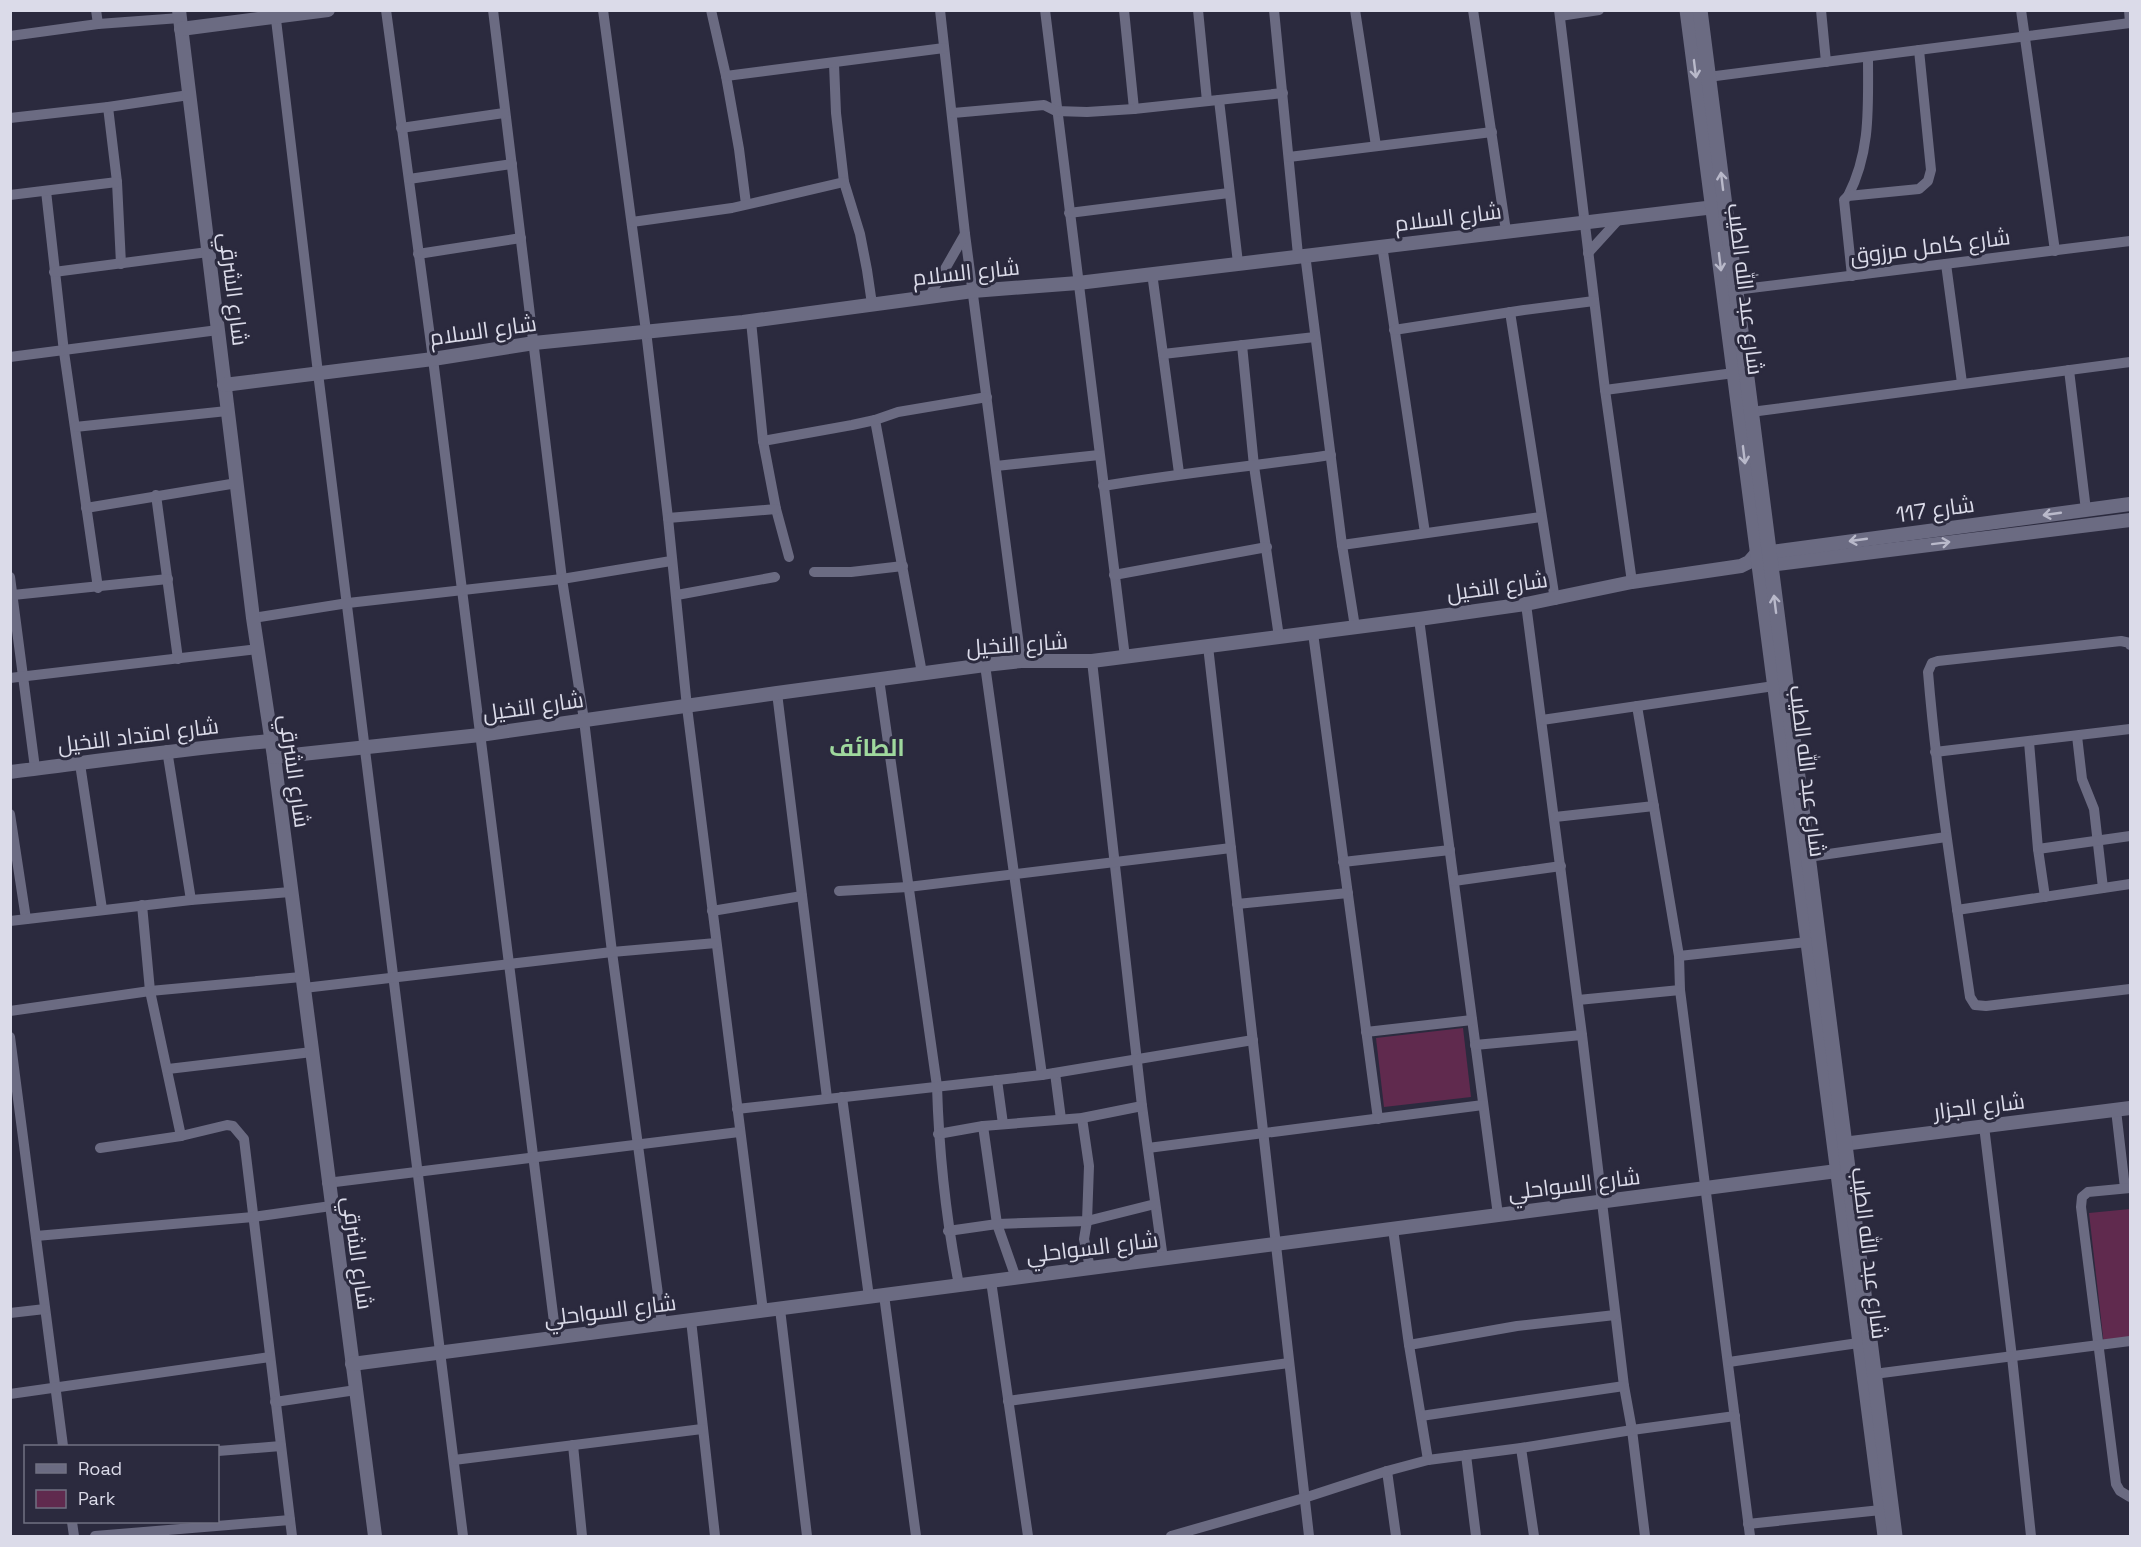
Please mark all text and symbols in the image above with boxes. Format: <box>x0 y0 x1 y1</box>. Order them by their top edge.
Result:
one-way arrow <box>1689 58 1700 78</box>
one-way arrow <box>1716 172 1727 192</box>
street label: شارع السلام <box>1393 197 1503 239</box>
street label: شارع عبد الله الطيب <box>1721 202 1770 377</box>
street label: شارع كامل مرزوق <box>1848 222 2012 271</box>
street label: شارع الشرقي <box>210 231 255 348</box>
street label: شارع السلام <box>911 252 1021 294</box>
one-way arrow <box>1714 252 1725 271</box>
street label: شارع السلام <box>428 309 539 353</box>
one-way arrow <box>1739 445 1750 465</box>
street label: شارع 117 <box>1894 490 1976 529</box>
one-way arrow <box>2042 509 2062 520</box>
one-way arrow <box>1849 535 1869 546</box>
one-way arrow <box>1931 538 1951 549</box>
street label: شارع النخيل <box>1445 565 1550 608</box>
one-way arrow <box>1769 594 1780 614</box>
street label: شارع النخيل <box>965 626 1069 663</box>
street label: شارع عبد الله الطيب <box>1783 684 1832 859</box>
street label: شارع النخيل <box>481 685 586 728</box>
street label: شارع امتداد النخيل <box>56 711 220 760</box>
street label: شارع الشرقي <box>270 713 317 830</box>
district label: الطائف <box>829 732 905 763</box>
street label: شارع الجزار <box>1930 1087 2026 1127</box>
street label: شارع السواحلي <box>1506 1162 1642 1209</box>
street label: شارع عبد الله الطيب <box>1845 1166 1894 1341</box>
street label: شارع الشرقي <box>333 1195 380 1312</box>
street label: شارع السواحلي <box>1024 1225 1160 1272</box>
street label: شارع السواحلي <box>542 1288 678 1335</box>
legend <box>24 1445 219 1523</box>
text: Road <box>78 1457 122 1480</box>
text: Park <box>78 1487 116 1510</box>

